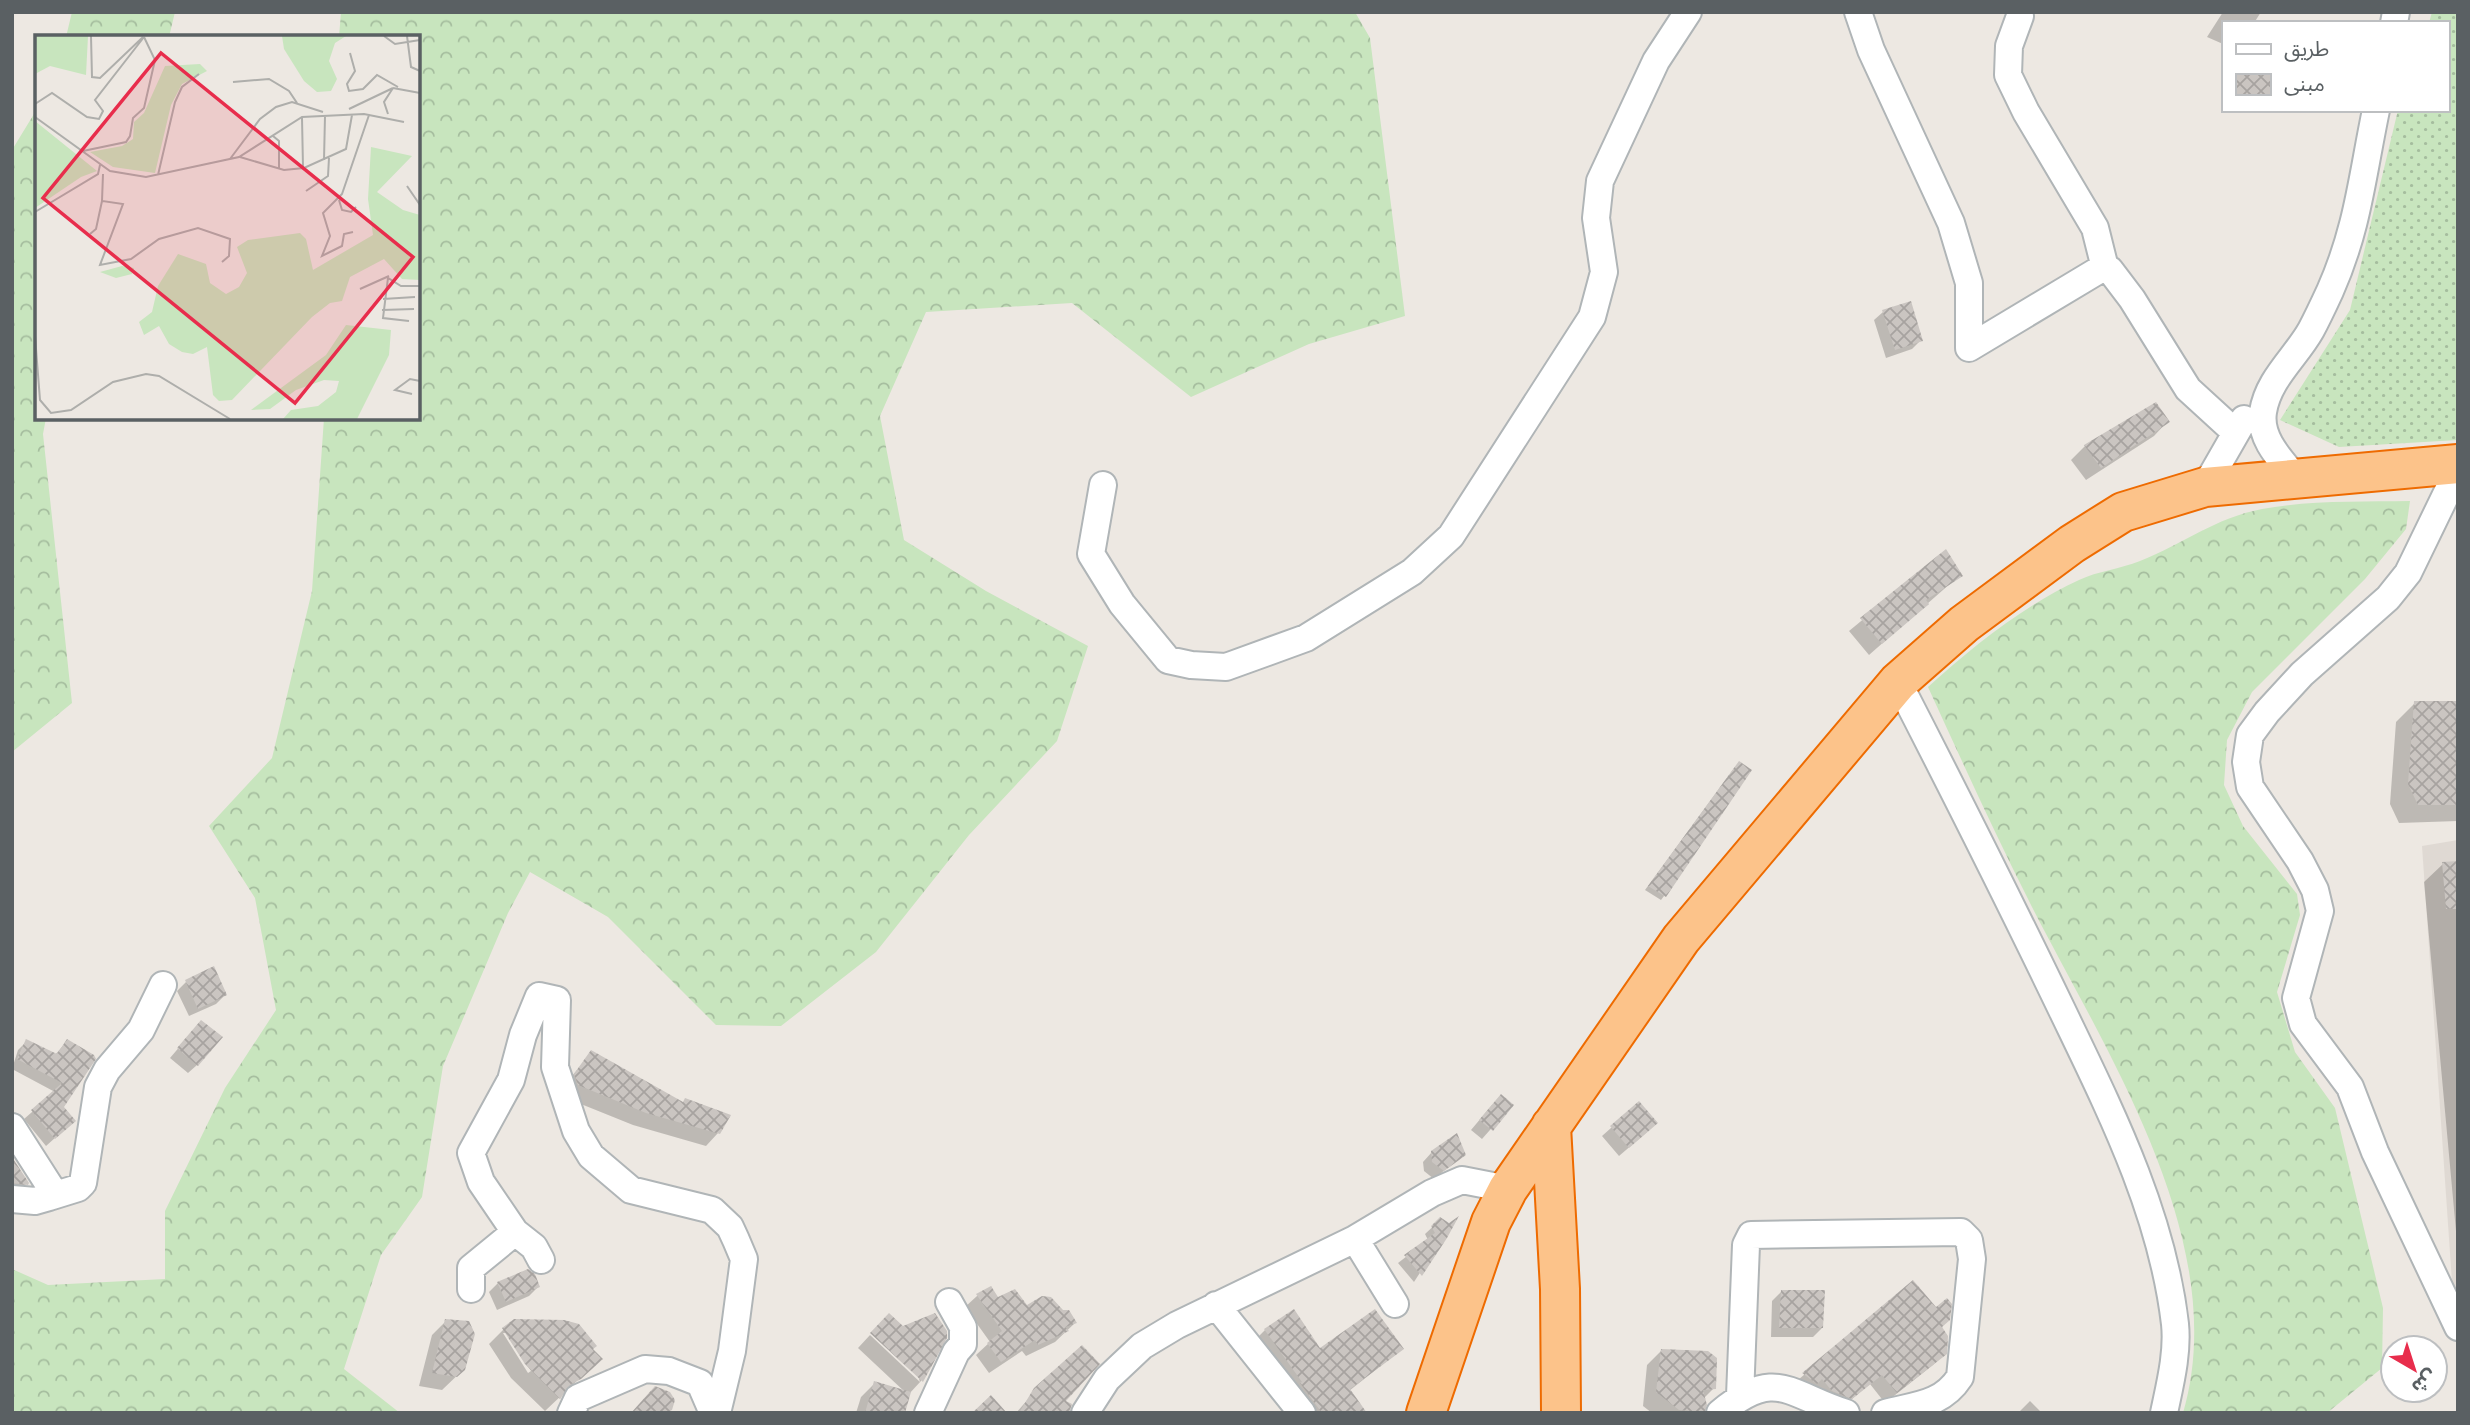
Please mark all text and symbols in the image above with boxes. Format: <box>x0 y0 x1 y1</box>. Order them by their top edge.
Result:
legend <box>2222 21 2449 112</box>
text: طريق <box>2284 34 2329 63</box>
inset map <box>35 35 420 420</box>
text: مبنى <box>2284 69 2325 98</box>
north arrow <box>2379 1334 2449 1404</box>
text: ش <box>2406 1364 2443 1401</box>

